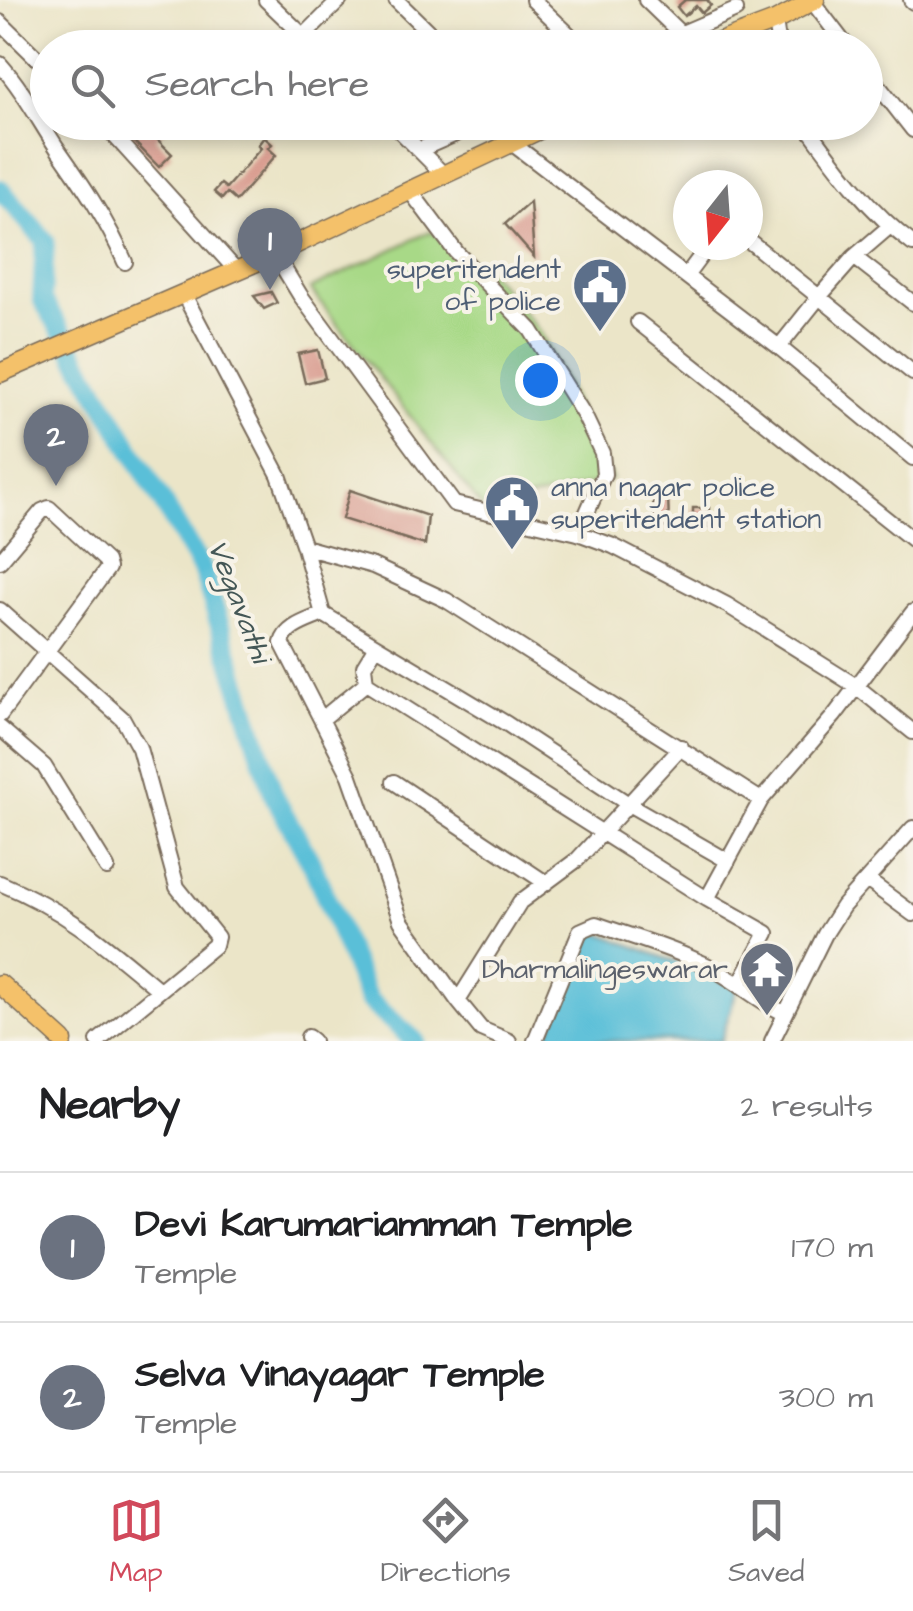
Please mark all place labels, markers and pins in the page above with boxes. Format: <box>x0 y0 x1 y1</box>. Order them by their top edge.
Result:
pin: 1 <box>238 208 302 290</box>
place label: superitendent of police <box>387 250 562 321</box>
public building icon: superitendent of police <box>570 255 630 334</box>
pin: 2 <box>23 404 88 486</box>
place label: anna nagar police superitendent station <box>551 468 821 539</box>
public building icon: anna nagar police superitendent station <box>482 473 542 552</box>
temple icon: Dharmalingeswarar <box>737 939 797 1018</box>
place label: Dharmalingeswarar <box>482 950 728 990</box>

